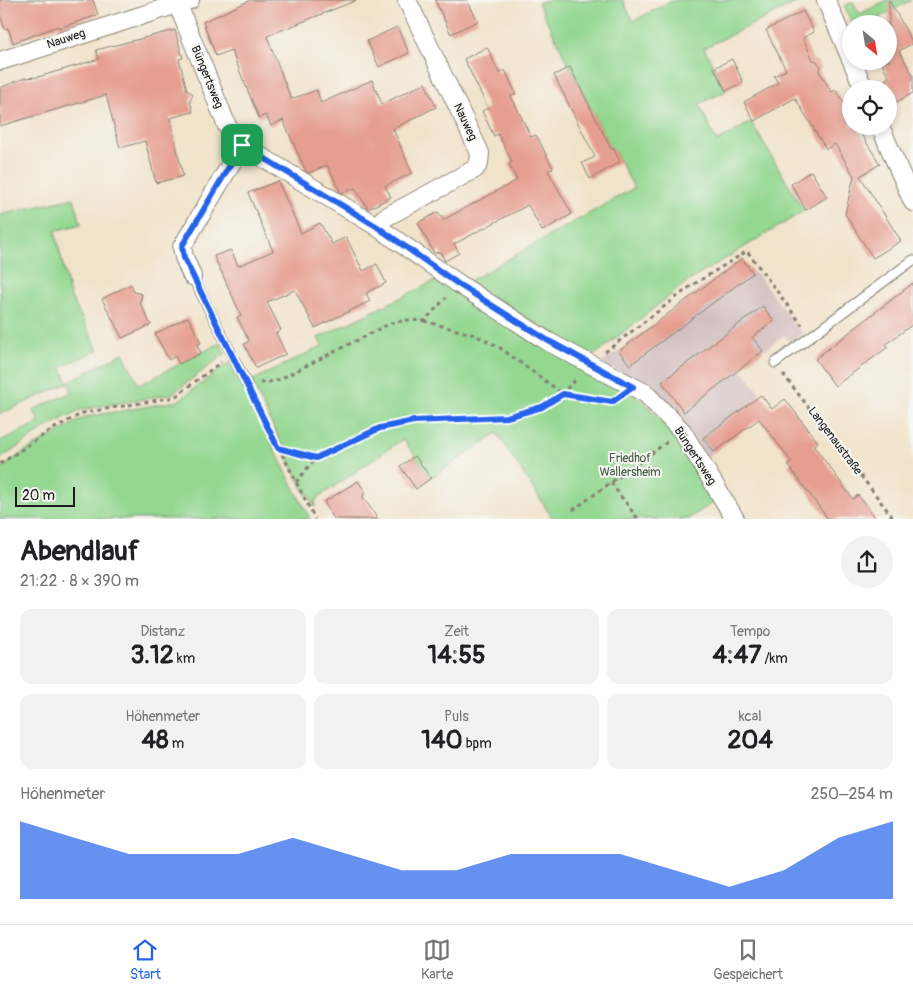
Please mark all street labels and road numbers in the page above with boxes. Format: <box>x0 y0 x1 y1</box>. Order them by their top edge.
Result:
street label: Nauweg <box>45 26 87 52</box>
street label: Büngertsweg <box>188 43 226 111</box>
street label: Nauweg <box>450 101 480 143</box>
street label: Langenaustraße <box>805 404 865 478</box>
street label: Büngertsweg <box>671 424 719 488</box>

